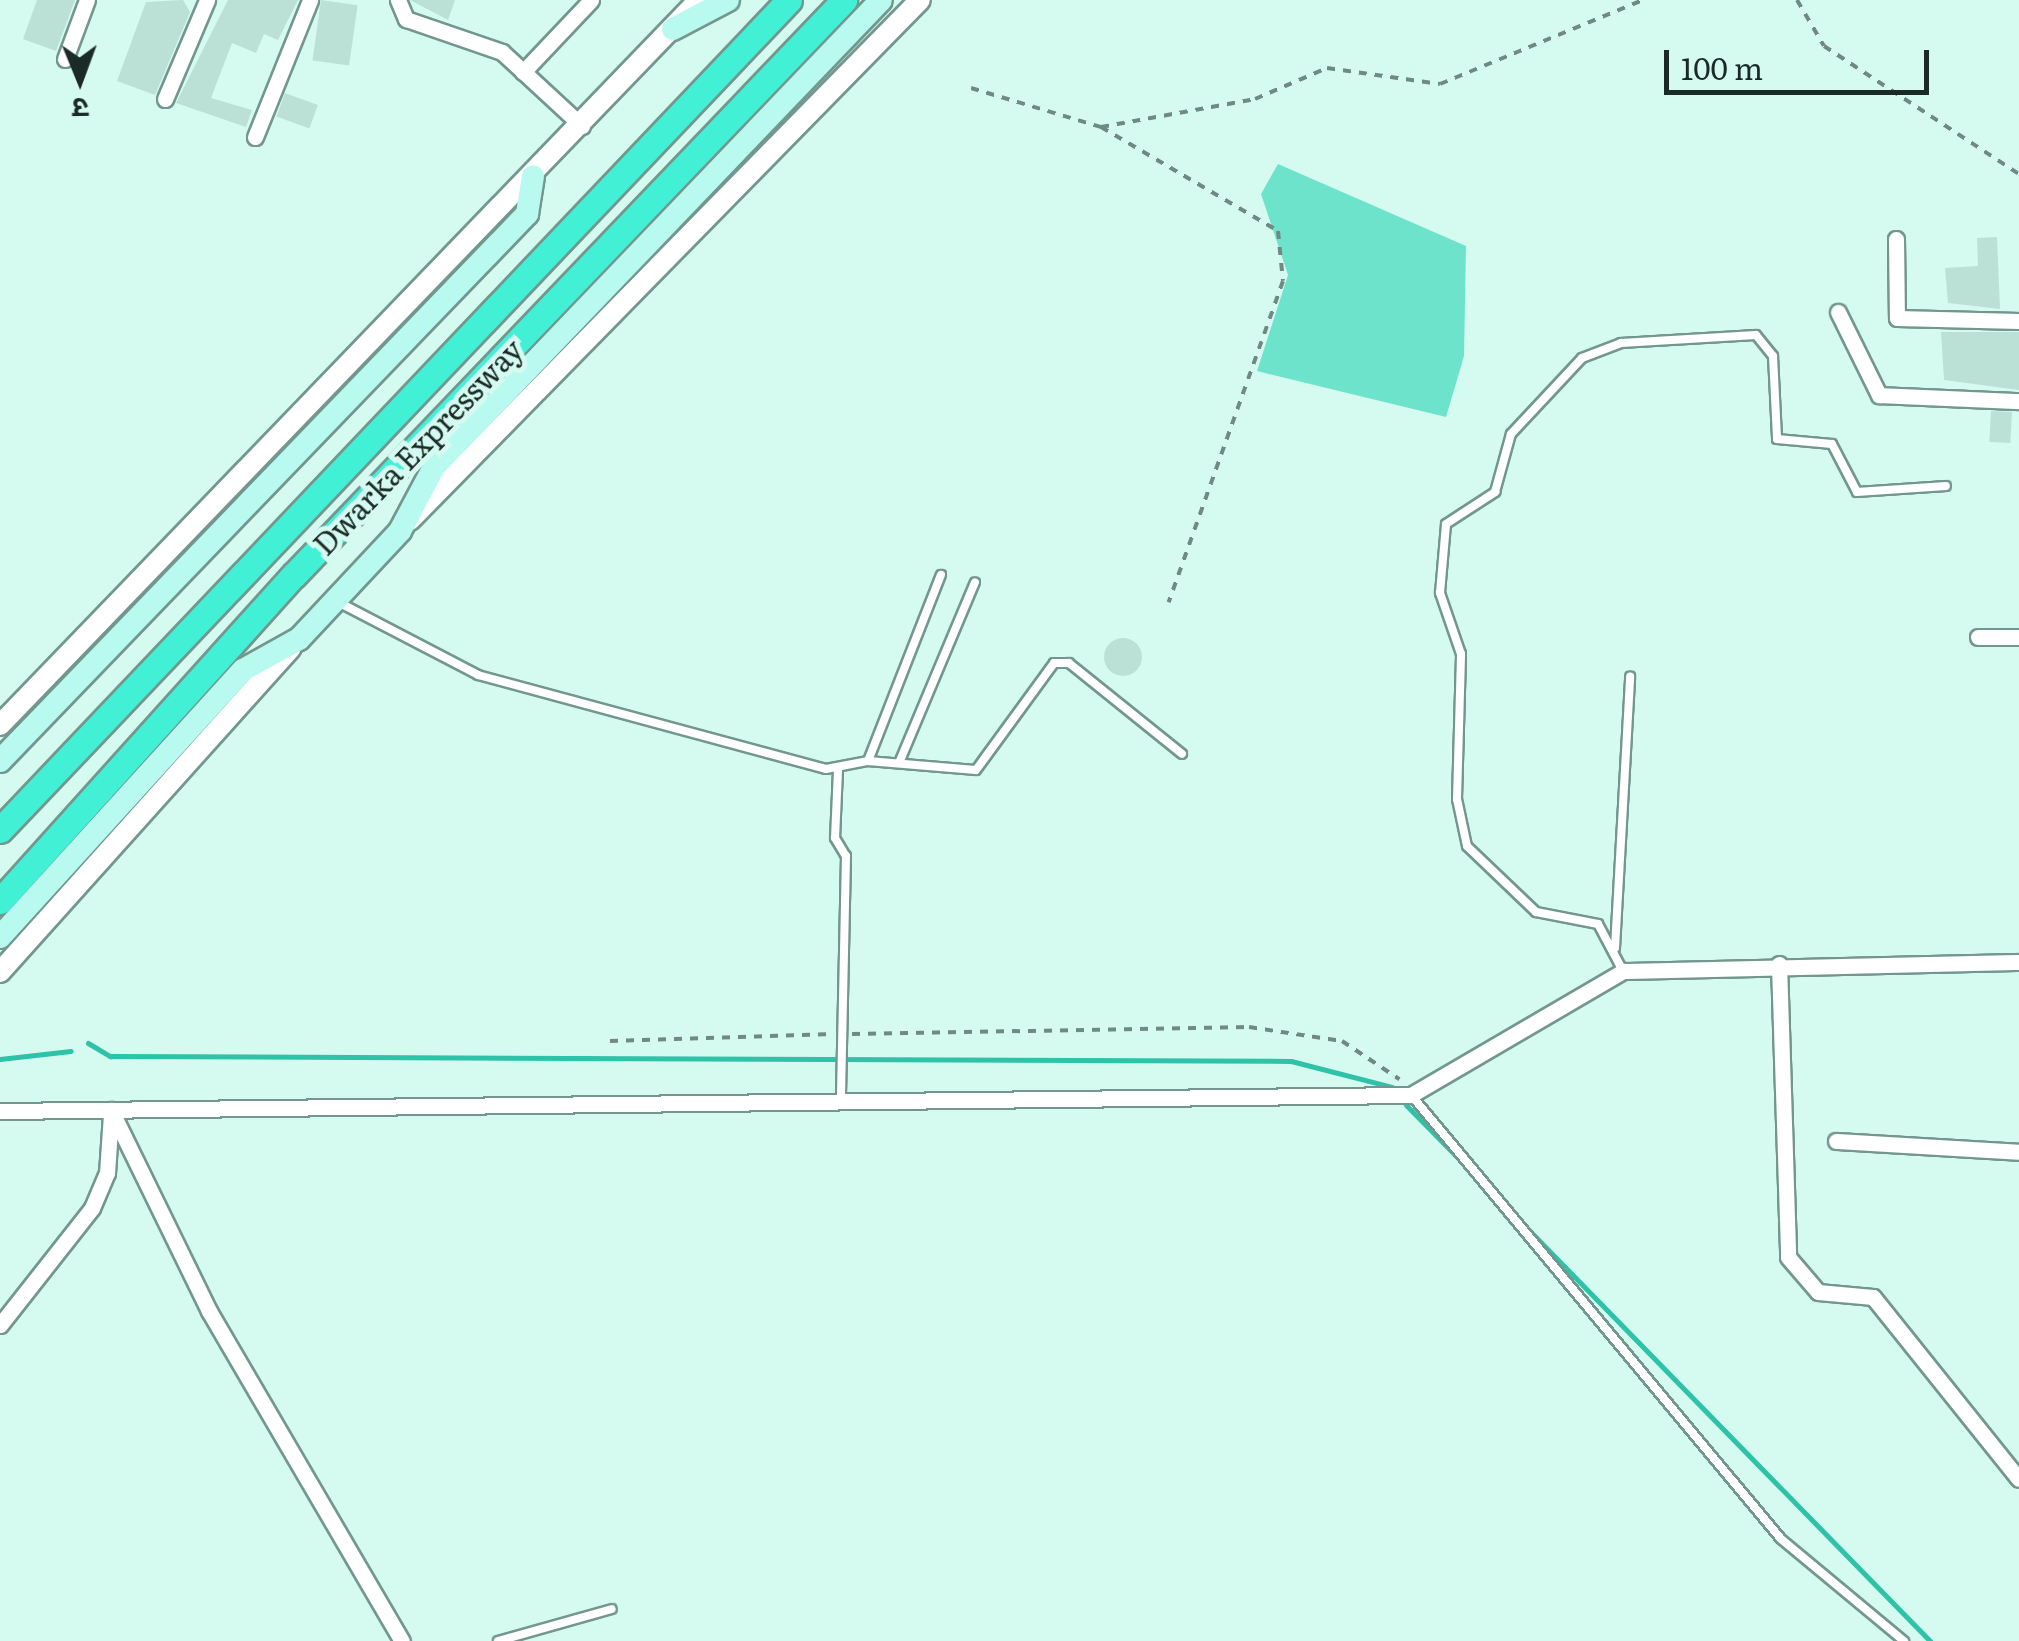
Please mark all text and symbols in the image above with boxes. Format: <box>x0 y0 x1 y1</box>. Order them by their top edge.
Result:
north arrow <box>30 30 130 130</box>
scale bar <box>1669 30 1934 92</box>
text: 100 m <box>1681 45 1763 89</box>
text: उ <box>72 89 89 131</box>
street label: Dwarka Expressway <box>305 331 529 561</box>

